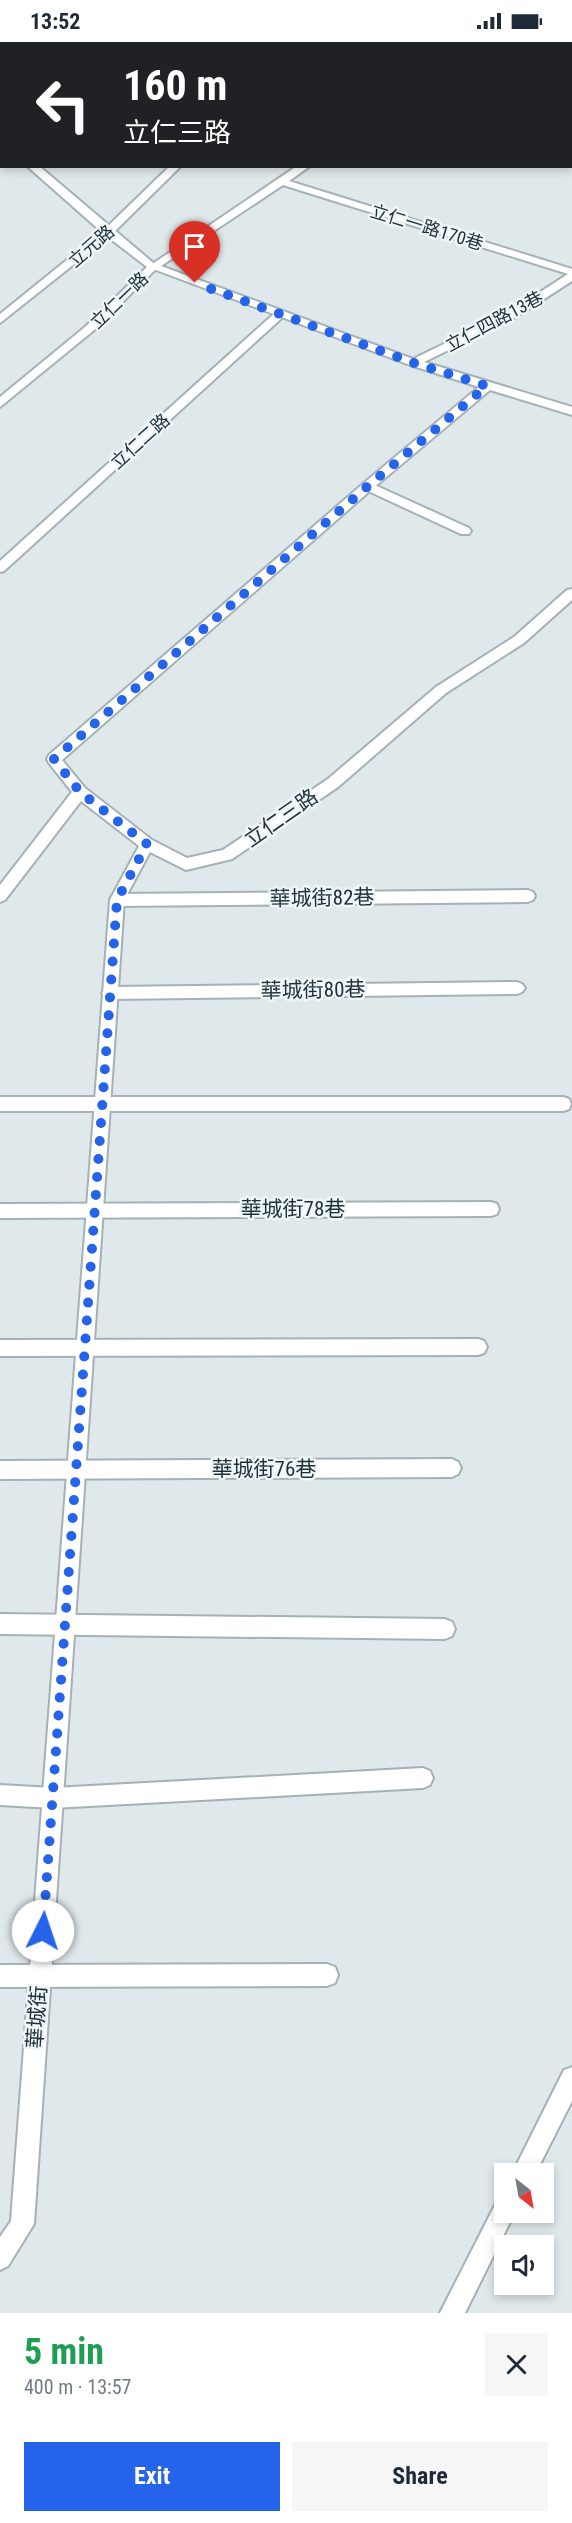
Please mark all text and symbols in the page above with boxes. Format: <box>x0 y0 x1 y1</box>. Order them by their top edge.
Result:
text: 13:52 <box>30 9 81 34</box>
text: 160 m <box>123 61 228 110</box>
icon: left <box>24 66 102 144</box>
text: 立仁三路 <box>123 117 231 149</box>
street label: 立仁一路170巷 <box>368 200 486 254</box>
street label: 立元路 <box>64 220 118 272</box>
pin <box>169 221 220 283</box>
icon: arrive <box>178 230 211 263</box>
street label: 立仁一路 <box>86 267 152 333</box>
street label: 立仁四路13巷 <box>441 286 547 356</box>
street label: 立仁二路 <box>106 409 174 473</box>
street label: 立仁三路 <box>240 784 322 852</box>
street label: 華城街82巷 <box>269 885 375 911</box>
street label: 華城街80巷 <box>260 977 366 1003</box>
street label: 華城街78巷 <box>241 1197 345 1221</box>
street label: 華城街76巷 <box>212 1457 316 1481</box>
position arrow <box>11 1899 75 1963</box>
street label: 華城街 <box>23 1985 51 2049</box>
north arrow <box>494 2163 554 2223</box>
map controls <box>494 2163 554 2295</box>
button: sound <box>494 2235 554 2295</box>
text: 5 min <box>24 2331 104 2373</box>
button: close <box>485 2333 548 2396</box>
text: 400 m · 13:57 <box>24 2375 131 2399</box>
button: Exit <box>24 2442 280 2511</box>
button: Share <box>292 2442 548 2511</box>

